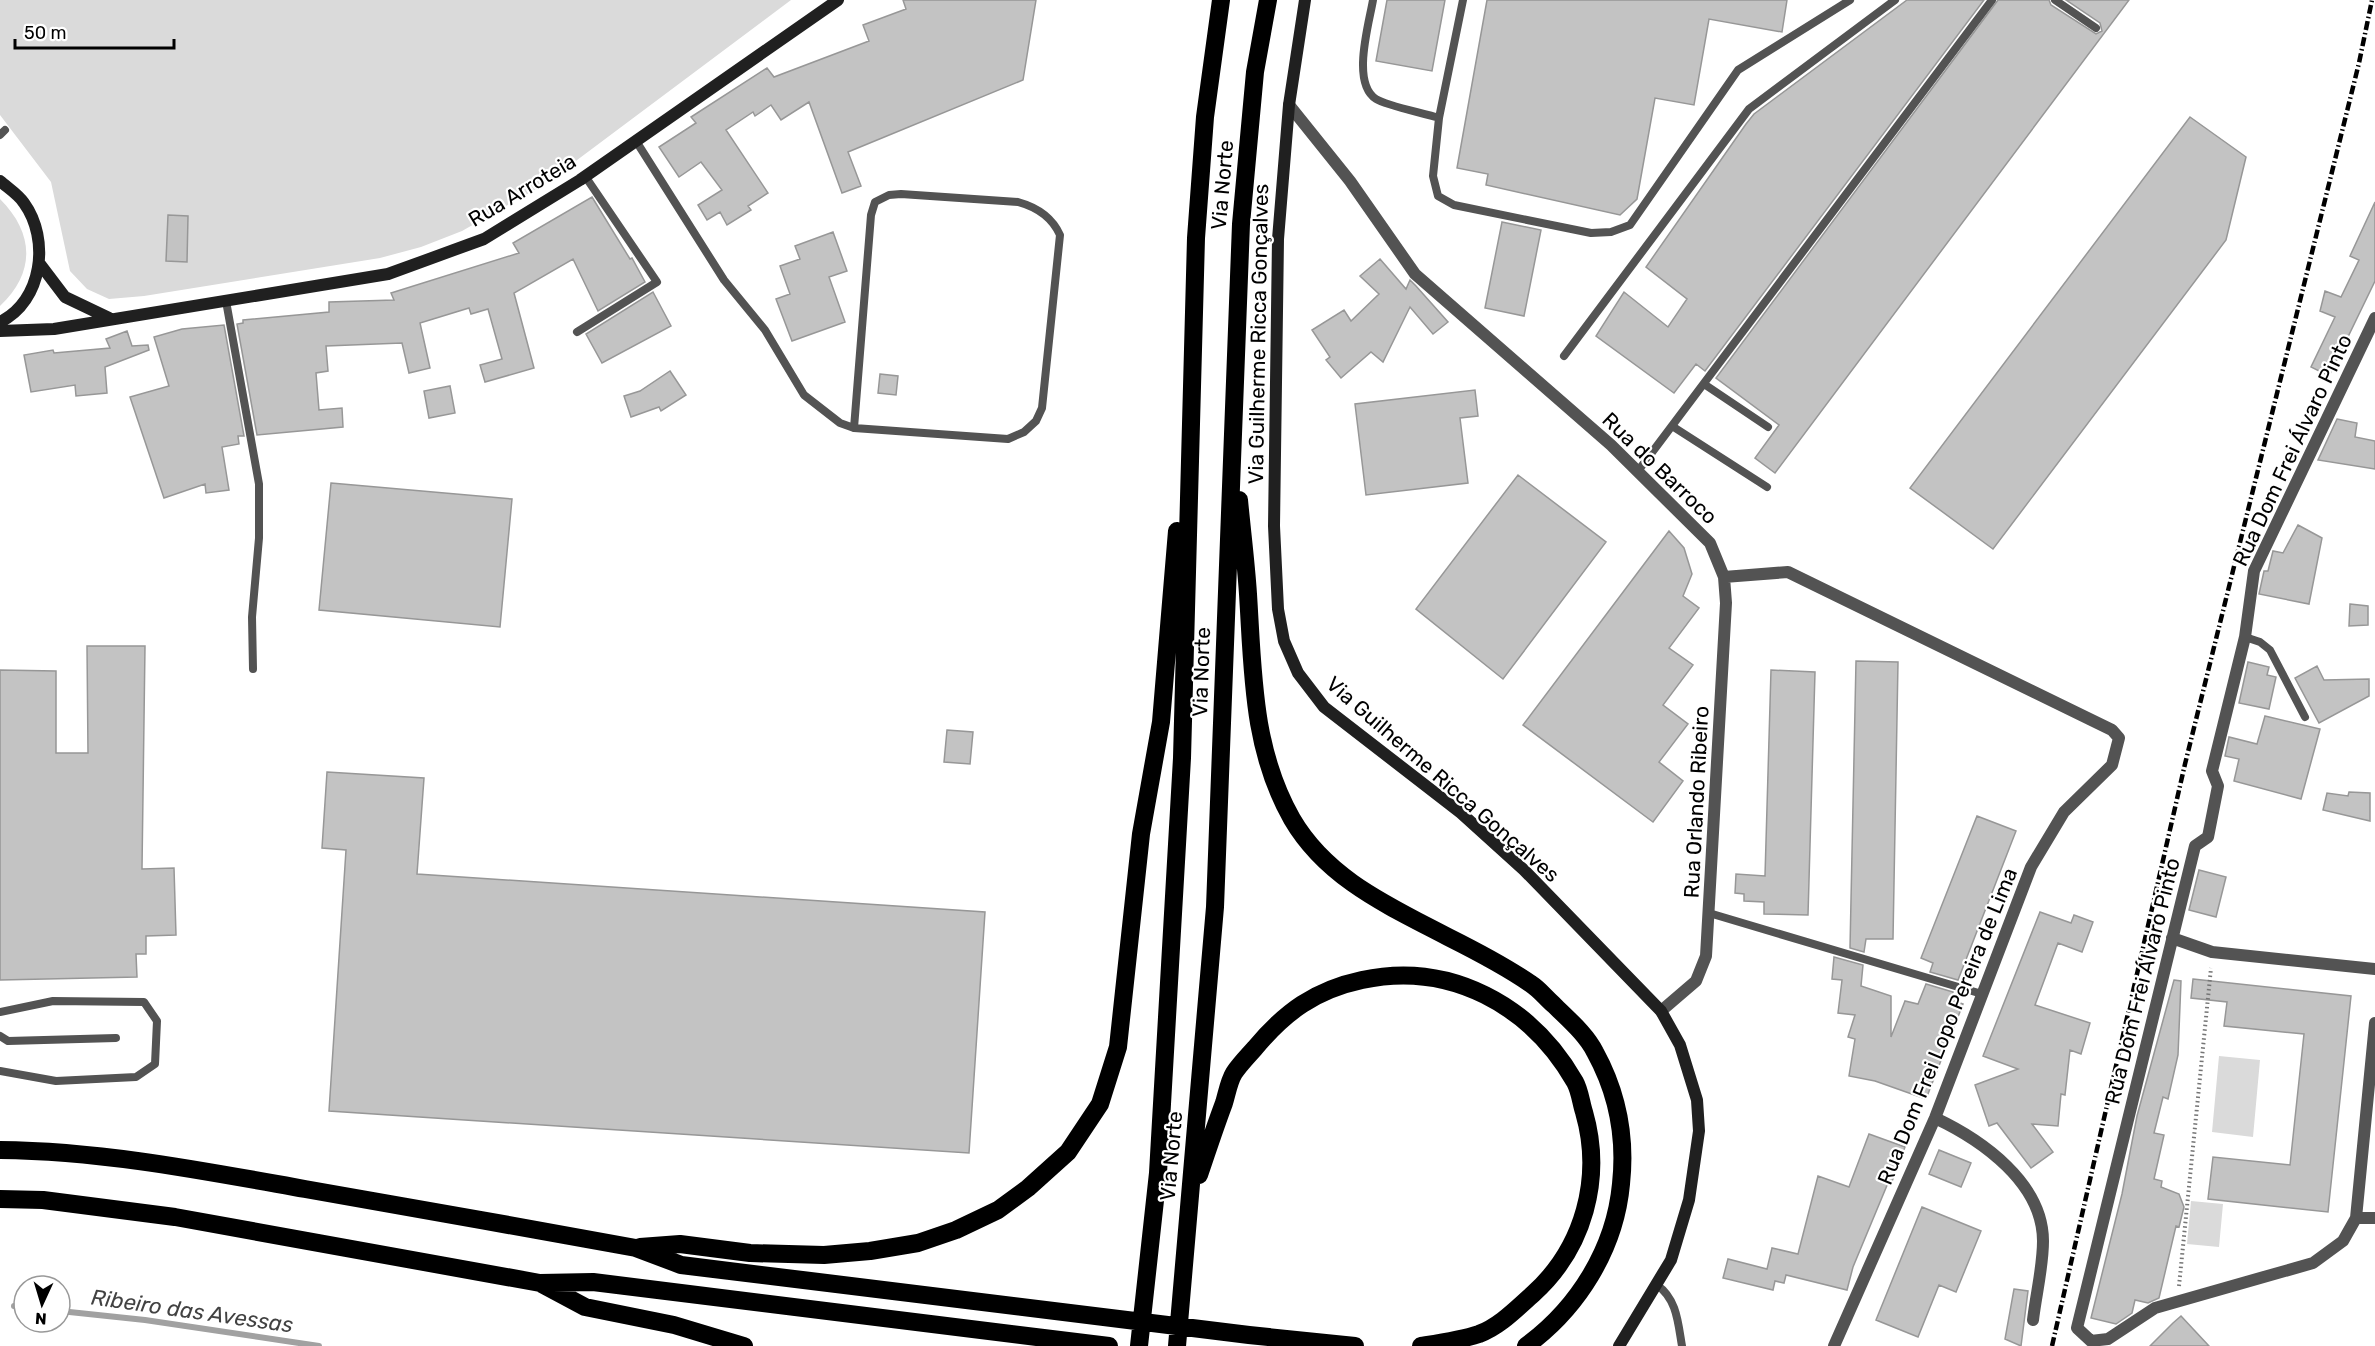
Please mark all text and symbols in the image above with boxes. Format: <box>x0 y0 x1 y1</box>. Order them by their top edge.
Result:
scale bar <box>15 12 174 50</box>
text: 50 m <box>24 22 67 44</box>
street label: Via Norte <box>1206 139 1238 231</box>
street label: Rua Arroteia <box>464 148 580 232</box>
street label: Via Guilherme Ricca Gonçalves <box>1243 184 1273 484</box>
street label: Rua Dom Frei Álvaro Pinto <box>2227 330 2357 570</box>
street label: Rua do Barroco <box>1597 407 1723 529</box>
street label: Via Norte <box>1187 627 1215 717</box>
street label: Via Guilherme Ricca Gonçalves <box>1321 671 1565 887</box>
street label: Rua Orlando Ribeiro <box>1678 705 1714 899</box>
street label: Rua Dom Frei Álvaro Pinto <box>2099 855 2185 1107</box>
street label: Rua Dom Frei Lopo Pereira de Lima <box>1872 864 2022 1188</box>
street label: Via Norte <box>1155 1110 1187 1202</box>
north arrow <box>12 1274 72 1334</box>
water label: Ribeiro das Avessas <box>89 1283 295 1339</box>
text: N <box>35 1309 47 1328</box>

